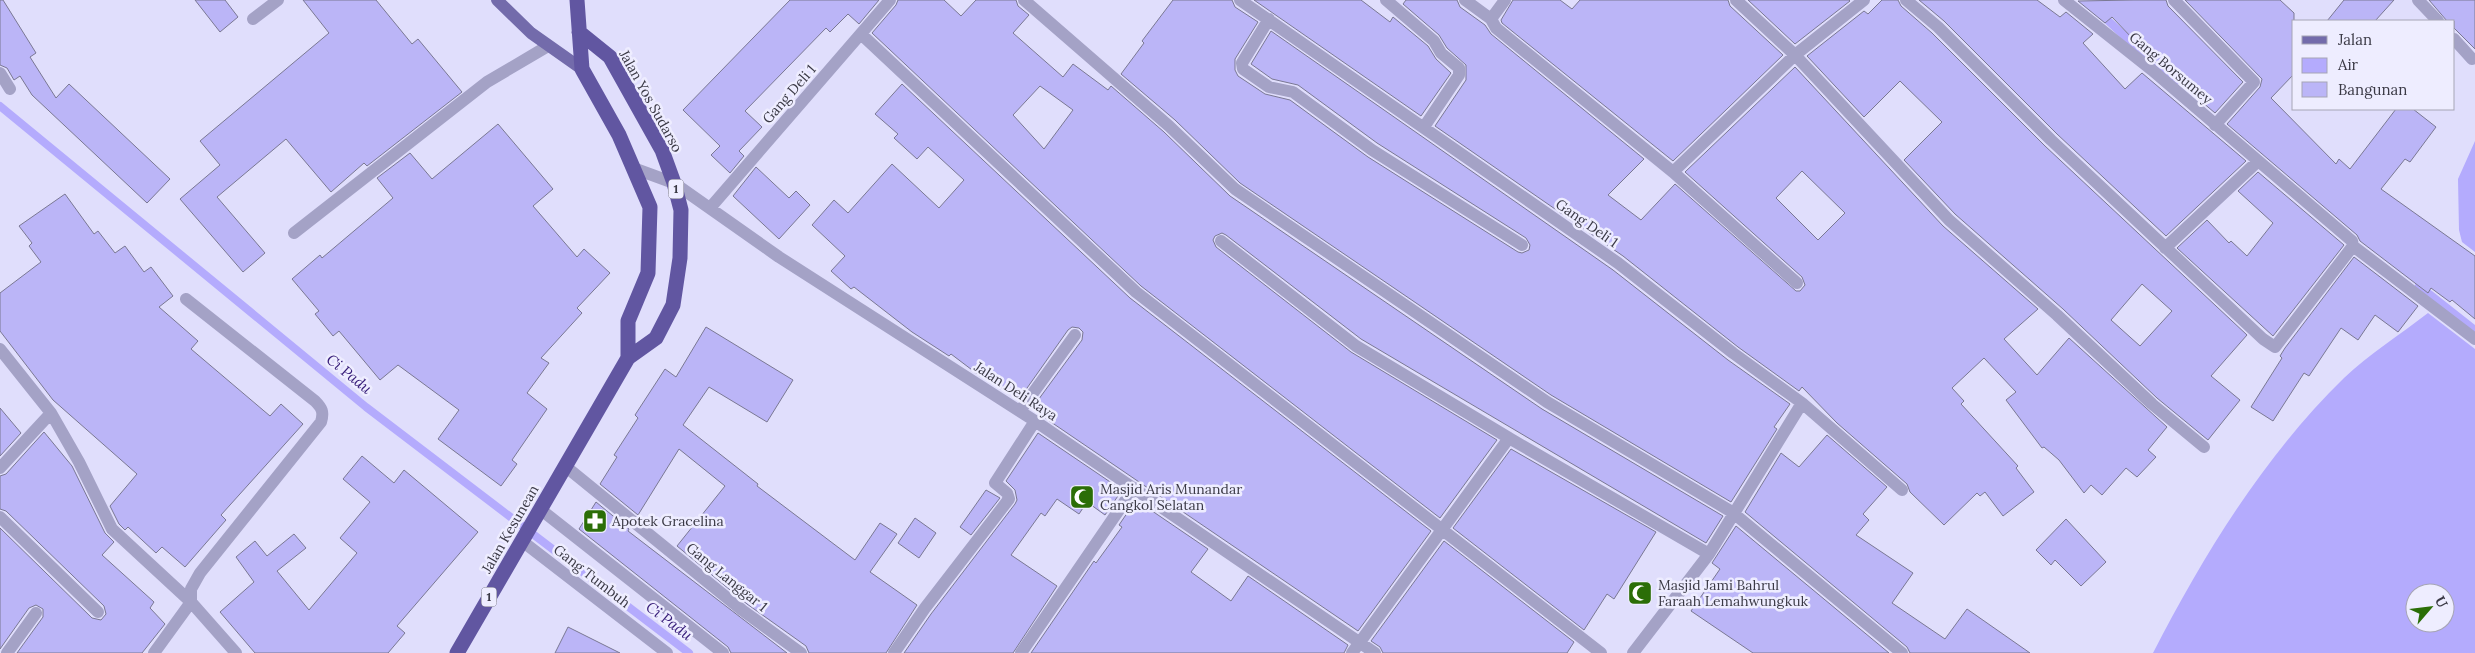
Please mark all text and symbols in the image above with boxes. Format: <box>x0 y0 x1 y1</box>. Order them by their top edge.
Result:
legend <box>2292 20 2455 110</box>
street label: Gang Borsumey <box>2126 28 2217 108</box>
text: Jalan <box>2337 30 2372 49</box>
street label: Jalan Yos Sudarso <box>615 46 687 155</box>
text: Air <box>2337 55 2359 74</box>
street label: Gang Deli 1 <box>758 61 820 127</box>
text: Bangunan <box>2338 80 2407 99</box>
road number: 1 <box>668 180 684 198</box>
street label: Gang Deli 1 <box>1552 195 1622 251</box>
water label: Ci Padu <box>323 349 376 398</box>
street label: Jalan Deli Raya <box>970 357 1061 425</box>
place label: Masjid Aris Munandar Cangkol Selatan <box>1100 480 1242 514</box>
street label: Jalan Kesunean <box>477 481 543 577</box>
mosque icon: Masjid Aris Munandar Cangkol Selatan <box>1069 484 1095 510</box>
pharmacy icon: Apotek Gracelina <box>582 508 608 534</box>
place label: Apotek Gracelina <box>611 512 724 530</box>
street label: Gang Langgar 1 <box>683 539 771 615</box>
street label: Gang Tumbuh <box>550 540 634 612</box>
place label: Masjid Jami Bahrul Faraah Lemahwungkuk <box>1658 576 1809 610</box>
mosque icon: Masjid Jami Bahrul Faraah Lemahwungkuk <box>1627 580 1653 606</box>
north arrow <box>2405 583 2455 633</box>
road number: 1 <box>482 588 496 606</box>
text: U <box>2431 593 2452 611</box>
water label: Ci Padu <box>642 597 696 644</box>

